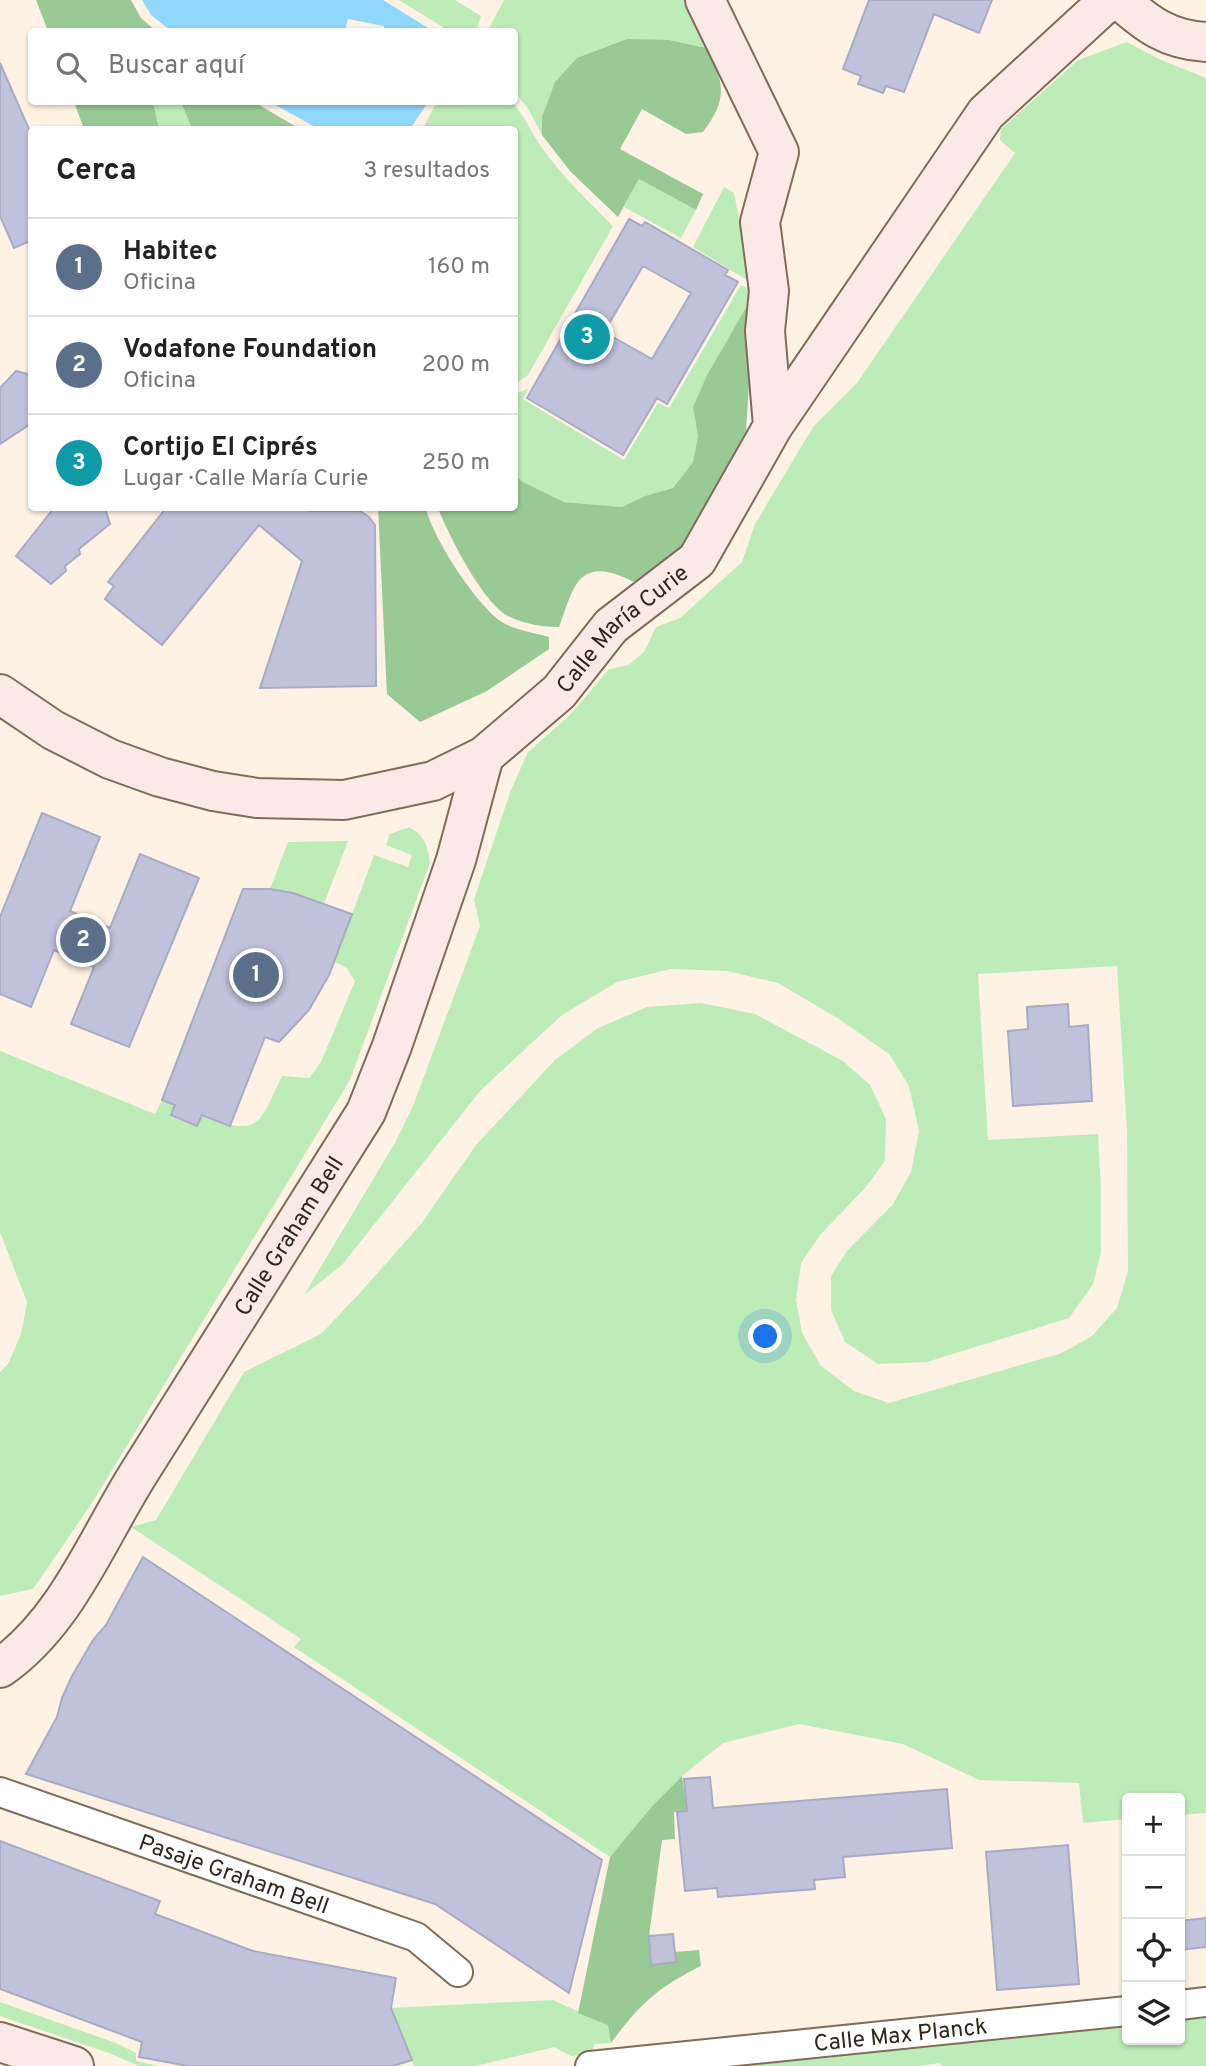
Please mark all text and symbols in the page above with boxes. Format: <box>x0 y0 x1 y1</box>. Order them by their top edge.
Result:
search box <box>28 28 518 105</box>
icon: search <box>52 48 90 86</box>
text: Buscar aquí <box>108 50 245 83</box>
text: Cerca <box>56 153 136 190</box>
text: 3 resultados <box>363 157 490 186</box>
text: Habitec <box>123 236 218 269</box>
text: 1 <box>74 253 84 282</box>
text: 160 m <box>428 253 490 282</box>
text: Oficina <box>123 269 196 298</box>
pin: 3 <box>564 311 610 363</box>
text: Vodafone Foundation <box>123 334 377 367</box>
text: 2 <box>72 351 86 380</box>
text: 200 m <box>422 351 490 380</box>
text: Oficina <box>123 367 196 396</box>
text: Cortijo El Ciprés <box>123 432 318 465</box>
text: 3 <box>72 449 86 478</box>
text: 250 m <box>422 449 490 478</box>
text: Lugar · Calle María Curie <box>123 465 368 494</box>
street label: Calle María Curie <box>551 560 695 700</box>
pin: 2 <box>60 914 106 966</box>
pin: 1 <box>233 949 279 1001</box>
street label: Calle Graham Bell <box>229 1152 352 1322</box>
your location <box>748 1319 782 1353</box>
map controls <box>1122 1793 1185 2045</box>
button: + <box>1122 1793 1185 1856</box>
street label: Pasaje Graham Bell <box>134 1829 332 1923</box>
button: − <box>1122 1856 1185 1919</box>
button: locate <box>1122 1919 1185 1982</box>
button: layers <box>1122 1982 1185 2045</box>
street label: Calle Max Planck <box>812 2013 989 2060</box>

